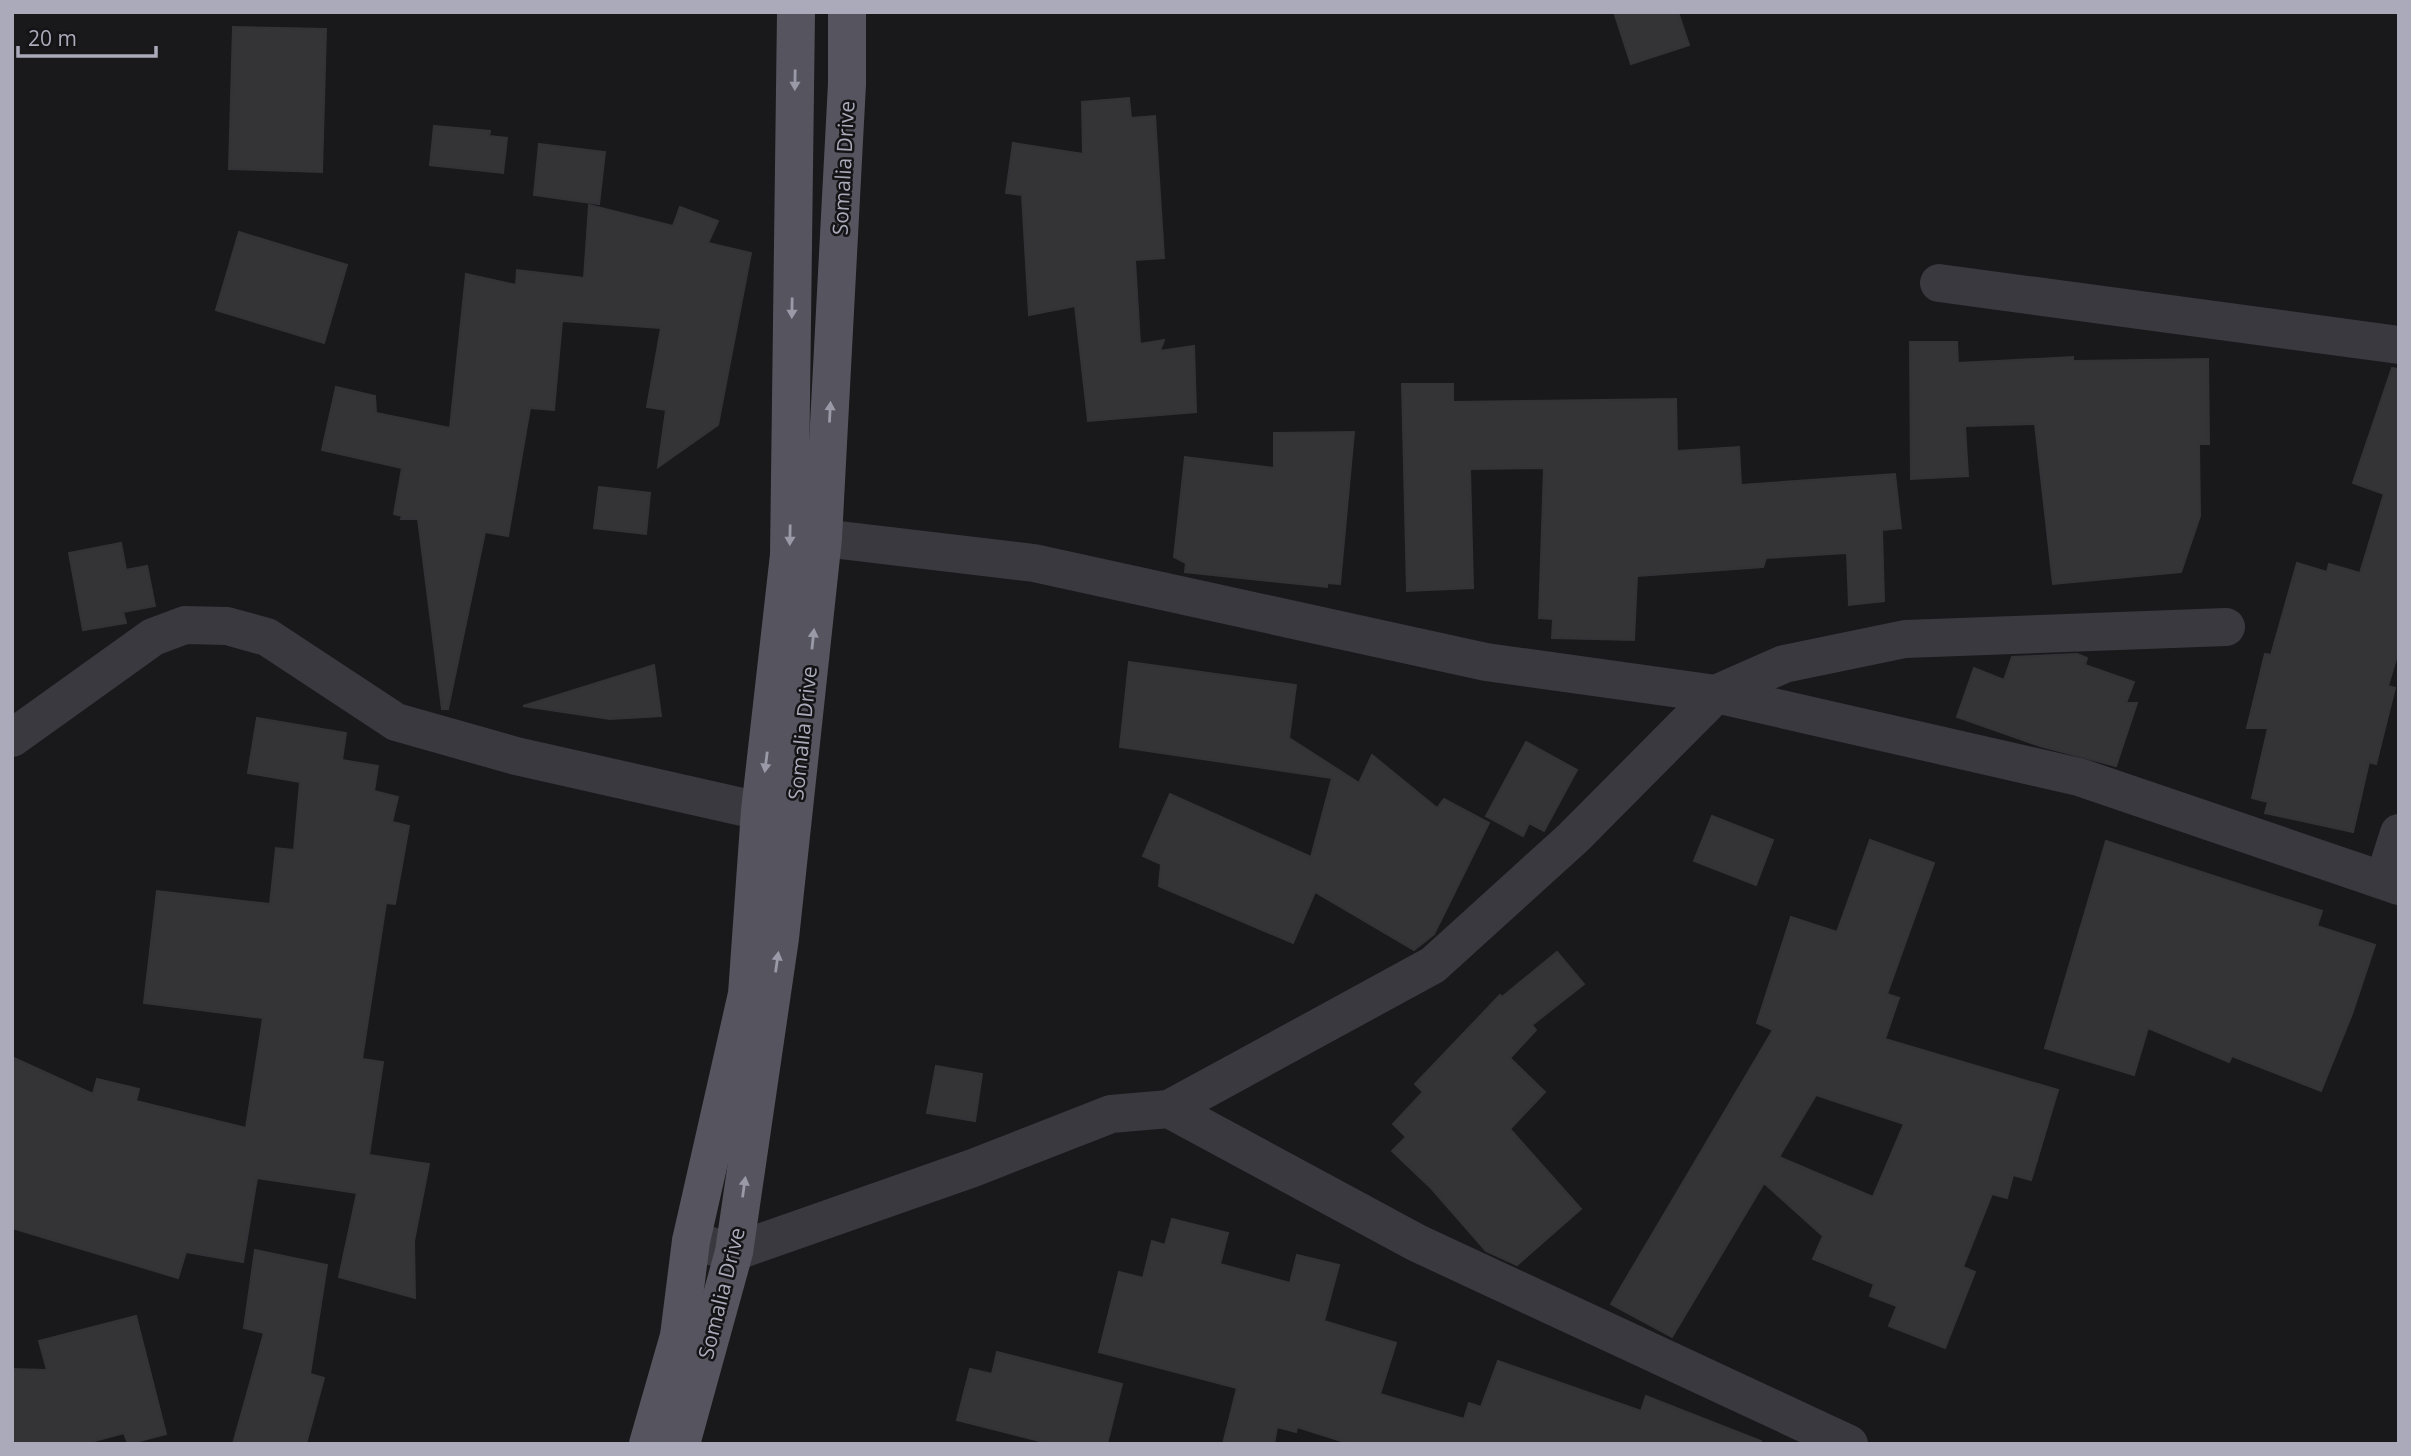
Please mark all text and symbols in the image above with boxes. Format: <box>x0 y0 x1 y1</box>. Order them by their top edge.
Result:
scale bar <box>18 14 156 58</box>
text: 20 m <box>28 24 77 52</box>
one-way arrow <box>789 70 801 92</box>
street label: Somalia Drive <box>826 100 860 236</box>
one-way arrow <box>786 297 798 319</box>
one-way arrow <box>825 401 836 423</box>
one-way arrow <box>784 525 796 547</box>
one-way arrow <box>807 628 818 650</box>
street label: Somalia Drive <box>781 665 823 801</box>
one-way arrow <box>760 751 771 773</box>
one-way arrow <box>771 951 782 973</box>
one-way arrow <box>739 1176 750 1198</box>
street label: Somalia Drive <box>691 1224 751 1362</box>

